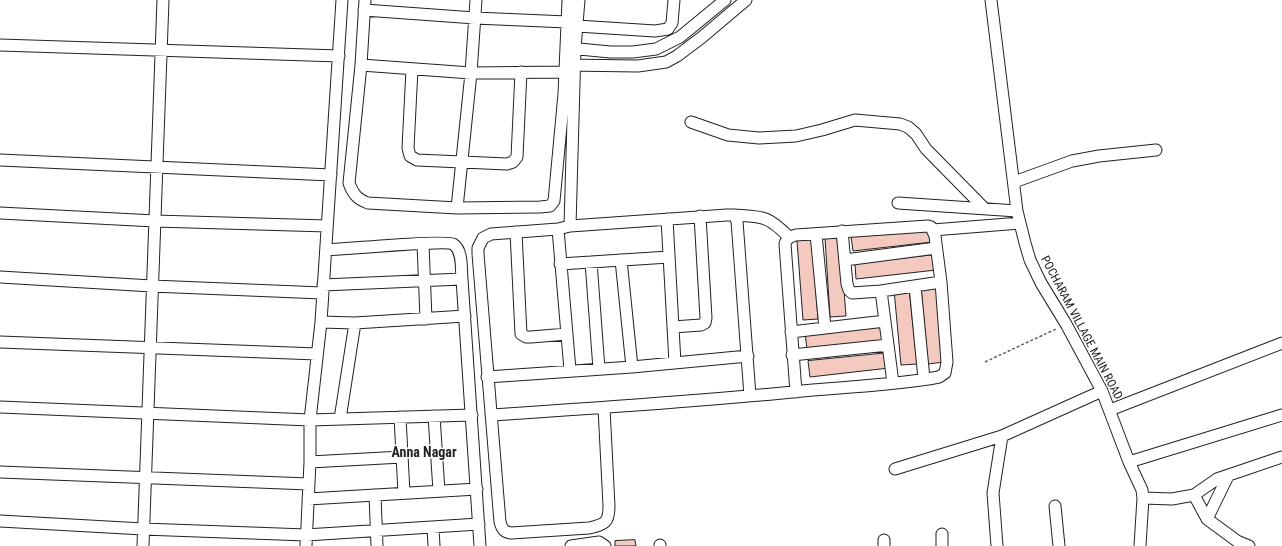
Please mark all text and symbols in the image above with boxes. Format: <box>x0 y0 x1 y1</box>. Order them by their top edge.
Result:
street label: POCHARAM VILLAGE MAIN ROAD <box>1037 254 1125 402</box>
district label: Anna Nagar <box>391 445 457 461</box>

